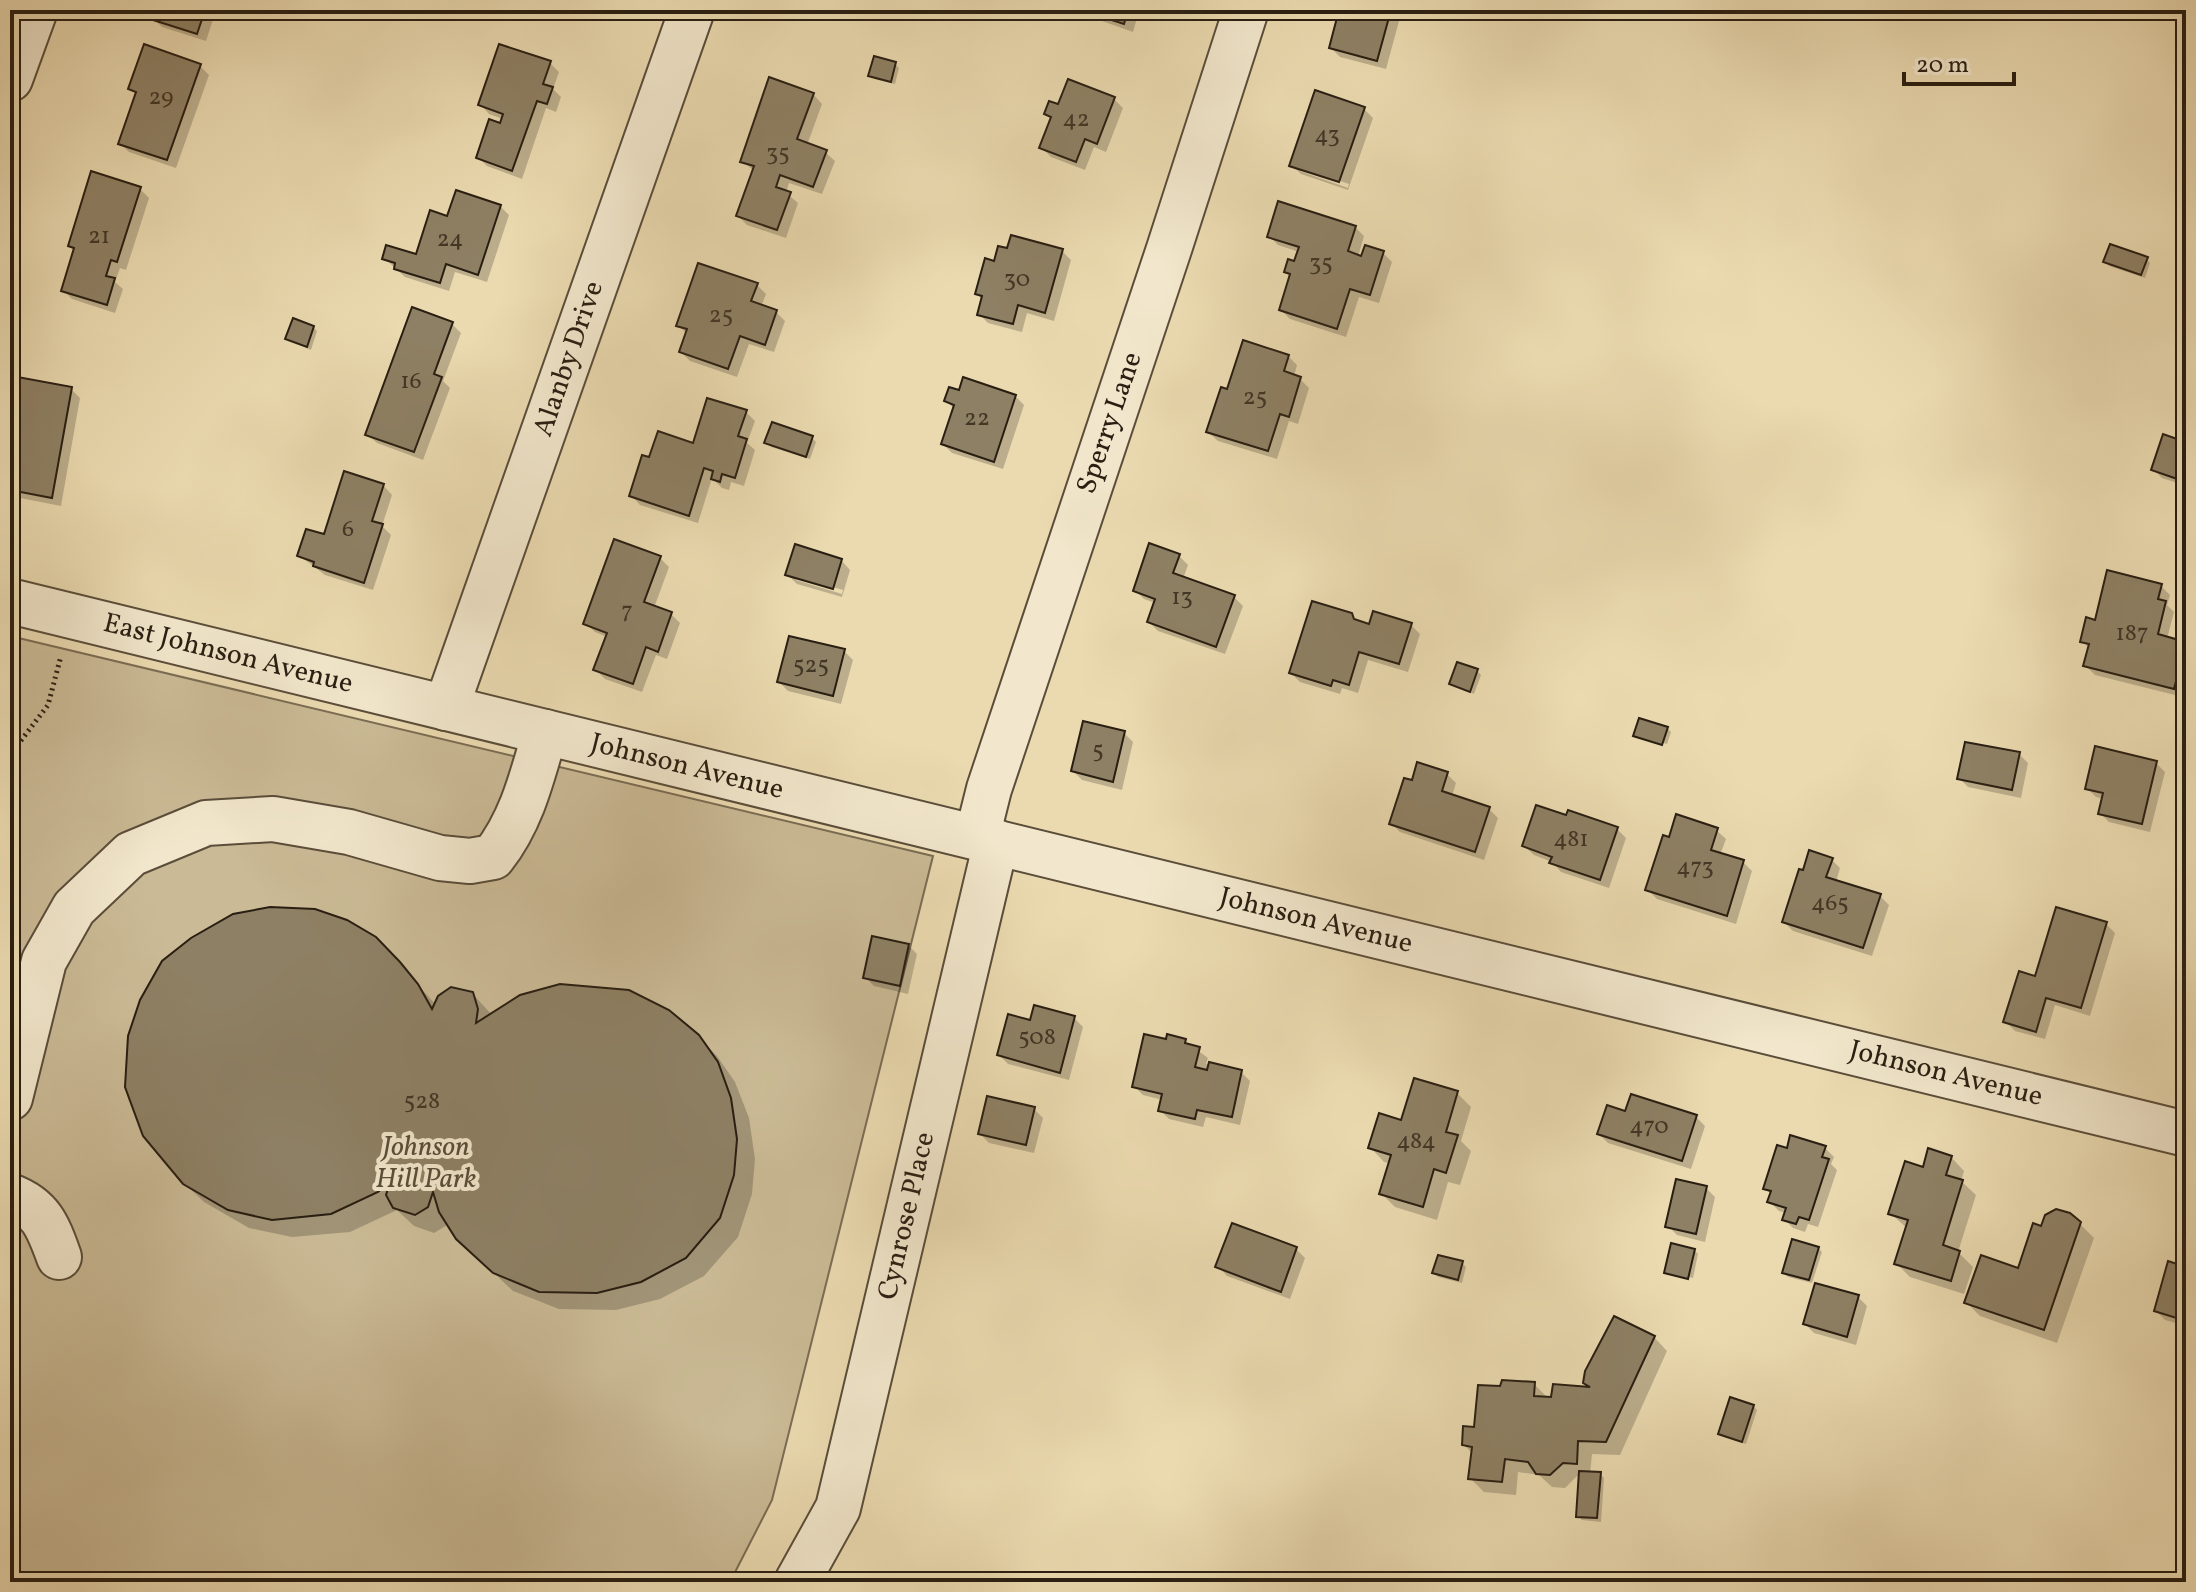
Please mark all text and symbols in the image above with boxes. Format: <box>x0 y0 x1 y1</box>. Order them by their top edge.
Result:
scale bar <box>1904 36 2014 86</box>
text: 20 m <box>1916 49 1969 83</box>
house number: 29 <box>148 81 174 115</box>
house number: 42 <box>1062 103 1090 137</box>
house number: 43 <box>1314 119 1340 153</box>
house number: 35 <box>766 137 790 171</box>
house number: 21 <box>88 220 110 254</box>
house number: 24 <box>437 223 463 257</box>
house number: 35 <box>1309 247 1333 281</box>
house number: 30 <box>1004 263 1030 297</box>
street label: Alanby Drive <box>524 276 614 442</box>
house number: 25 <box>709 299 733 333</box>
street label: Sperry Lane <box>1068 347 1152 499</box>
house number: 16 <box>400 365 422 399</box>
house number: 25 <box>1243 381 1267 415</box>
house number: 22 <box>964 402 990 436</box>
house number: 6 <box>342 513 354 547</box>
house number: 13 <box>1171 581 1193 615</box>
house number: 7 <box>621 595 633 629</box>
street label: East Johnson Avenue <box>99 604 357 704</box>
house number: 187 <box>2115 617 2149 651</box>
house number: 525 <box>793 649 829 683</box>
street label: Johnson Avenue <box>586 724 788 810</box>
house number: 5 <box>1092 734 1104 768</box>
house number: 481 <box>1553 823 1589 857</box>
house number: 473 <box>1676 851 1714 885</box>
street label: Johnson Avenue <box>1215 878 1417 964</box>
house number: 465 <box>1811 887 1849 921</box>
house number: 508 <box>1018 1021 1056 1055</box>
street label: Johnson Avenue <box>1845 1031 2047 1117</box>
house number: 528 <box>404 1085 440 1119</box>
house number: 470 <box>1629 1110 1669 1144</box>
house number: 484 <box>1396 1125 1436 1159</box>
park label: Johnson Hill Park <box>376 1128 476 1199</box>
street label: Cynrose Place <box>869 1128 945 1304</box>

